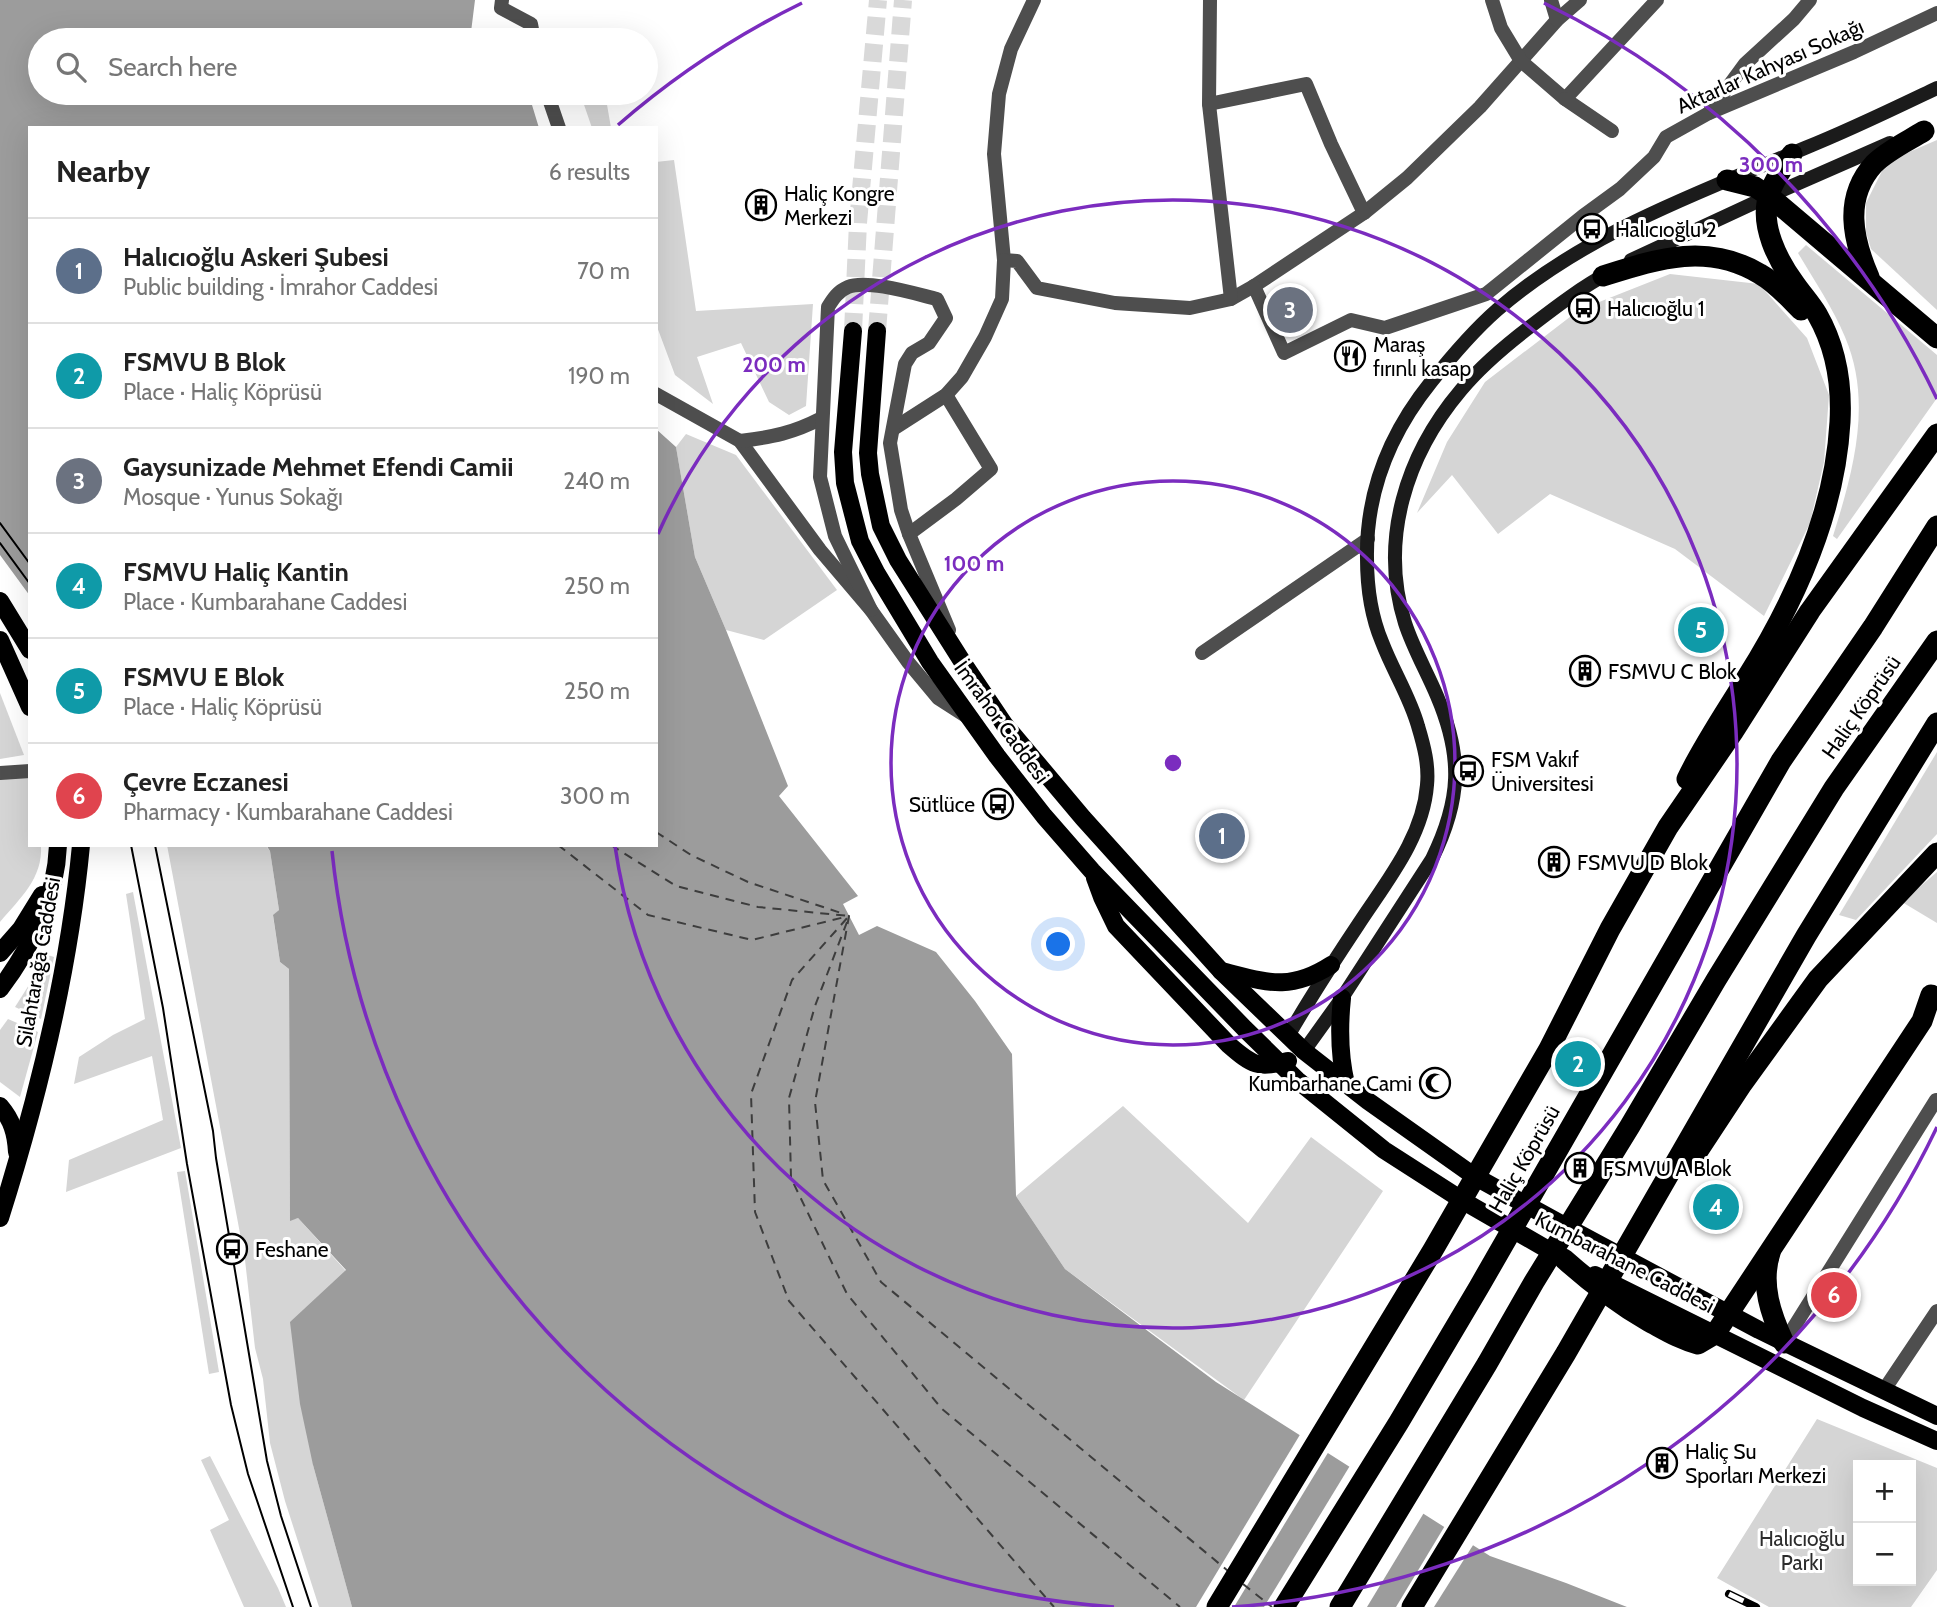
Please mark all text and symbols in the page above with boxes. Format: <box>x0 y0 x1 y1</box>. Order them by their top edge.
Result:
street label: Aktarlar Kahyası Sokağı <box>1673 13 1867 119</box>
search box <box>28 28 658 105</box>
icon: search <box>52 48 90 86</box>
text: Search here <box>108 51 237 83</box>
text: 300 m <box>1739 152 1803 177</box>
text: Nearby <box>56 153 150 190</box>
text: 6 results <box>549 158 630 186</box>
place label: Haliç Kongre Merkezi <box>784 181 895 230</box>
building icon: Haliç Kongre Merkezi <box>744 188 778 222</box>
bus stop icon: Halıcıoğlu 2 <box>1575 212 1609 246</box>
place label: Halıcıoğlu 2 <box>1615 217 1717 242</box>
text: Halıcıoğlu Askeri Şubesi <box>123 241 389 273</box>
text: 1 <box>75 257 83 285</box>
text: 70 m <box>577 257 630 285</box>
text: Public building · İmrahor Caddesi <box>123 273 438 301</box>
pin: 3 <box>1267 284 1313 336</box>
bus stop icon: Halıcıoğlu 1 <box>1567 291 1601 325</box>
place label: Halıcıoğlu 1 <box>1607 296 1705 321</box>
place label: Maraş fırınlı kasap <box>1373 332 1471 381</box>
restaurant icon: Maraş fırınlı kasap <box>1333 339 1367 373</box>
text: FSMVU B Blok <box>123 346 286 378</box>
text: 200 m <box>742 352 806 377</box>
text: 2 <box>73 362 85 390</box>
text: 190 m <box>568 362 630 390</box>
text: Place · Haliç Köprüsü <box>123 378 322 406</box>
text: Gaysunizade Mehmet Efendi Camii <box>123 451 513 483</box>
text: 3 <box>73 467 85 495</box>
text: 240 m <box>563 467 630 495</box>
text: Mosque · Yunus Sokağı <box>123 483 343 511</box>
text: 100 m <box>944 551 1004 576</box>
text: FSMVU Haliç Kantin <box>123 556 349 588</box>
text: 4 <box>72 572 86 600</box>
text: 250 m <box>564 572 630 600</box>
text: Place · Kumbarahane Caddesi <box>123 588 407 616</box>
pin: 5 <box>1678 604 1724 656</box>
street label: Haliç Köprüsü <box>1816 651 1906 763</box>
building icon: FSMVU C Blok <box>1568 654 1602 688</box>
street label: İmrahor Caddesi <box>949 656 1055 788</box>
place label: FSMVU C Blok <box>1608 659 1737 684</box>
text: FSMVU E Blok <box>123 661 284 693</box>
text: 5 <box>73 677 85 705</box>
text: 250 m <box>564 677 630 705</box>
text: Place · Haliç Köprüsü <box>123 693 322 721</box>
place label: FSM Vakıf Üniversitesi <box>1491 747 1594 796</box>
centre of rings <box>1161 751 1185 775</box>
bus stop icon: FSM Vakıf Üniversitesi <box>1451 754 1485 788</box>
text: Çevre Eczanesi <box>123 766 289 798</box>
text: 6 <box>73 782 85 810</box>
text: 300 m <box>560 782 630 810</box>
bus stop icon: Sütlüce <box>981 787 1015 821</box>
place label: Sütlüce <box>909 792 975 817</box>
text: Pharmacy · Kumbarahane Caddesi <box>123 798 453 826</box>
pin: 1 <box>1199 810 1245 862</box>
building icon: FSMVU D Blok <box>1537 845 1571 879</box>
place label: FSMVU D Blok <box>1577 850 1708 875</box>
street label: Silahtarağa Caddesi <box>11 875 65 1049</box>
your location <box>1041 927 1075 961</box>
pin: 2 <box>1555 1038 1601 1090</box>
mosque icon: Kumbarhane Cami <box>1418 1066 1452 1100</box>
place label: Kumbarhane Cami <box>1248 1071 1412 1096</box>
street label: Haliç Köprüsü <box>1483 1101 1565 1217</box>
building icon: FSMVU A Blok <box>1563 1151 1597 1185</box>
place label: FSMVU A Blok <box>1603 1156 1732 1181</box>
pin: 4 <box>1693 1181 1739 1233</box>
street label: Kumbarahane Caddesi <box>1531 1206 1719 1318</box>
bus stop icon: Feshane <box>215 1232 249 1266</box>
place label: Feshane <box>255 1237 329 1262</box>
pin: 6 <box>1811 1269 1857 1321</box>
place label: Haliç Su Sporları Merkezi <box>1685 1439 1826 1488</box>
building icon: Haliç Su Sporları Merkezi <box>1645 1446 1679 1480</box>
map controls <box>1853 1460 1916 1586</box>
button: + <box>1853 1460 1916 1523</box>
button: − <box>1853 1523 1916 1586</box>
park label: Halıcıoğlu Parkı <box>1759 1526 1845 1575</box>

